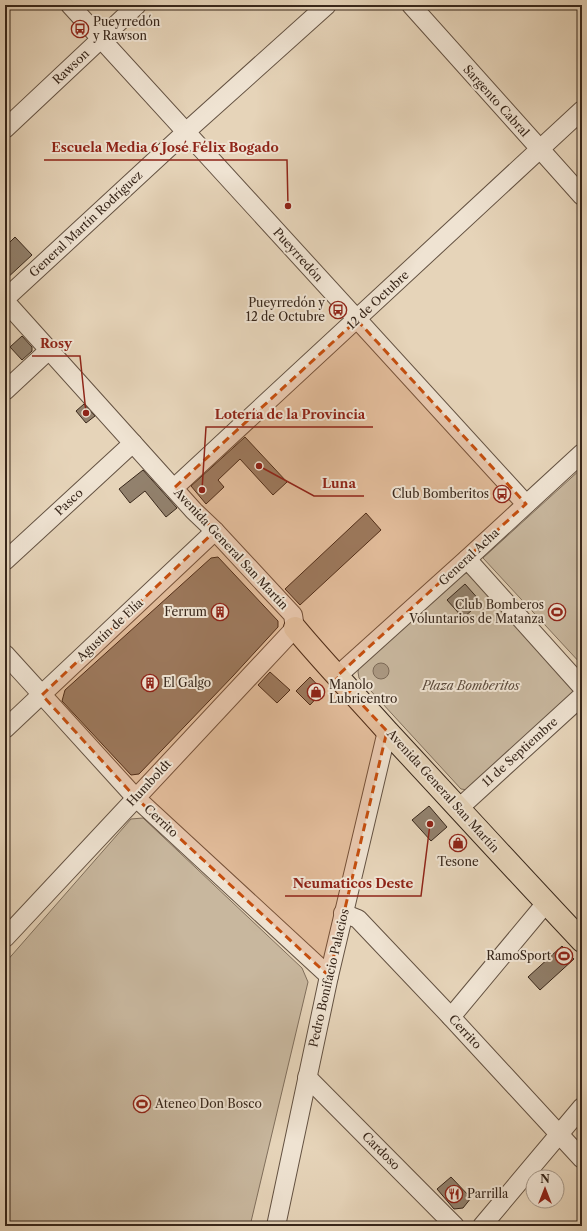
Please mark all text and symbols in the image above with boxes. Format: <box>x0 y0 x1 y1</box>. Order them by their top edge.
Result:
place label: Pueyrredón y Rawson <box>92 14 161 43</box>
bus stop icon: Pueyrredón y Rawson <box>70 19 90 39</box>
street label: Rawson <box>49 46 92 87</box>
street label: Sargento Cabral <box>460 62 533 140</box>
callout: Escuela Media 6 José Félix Bogado <box>44 135 287 160</box>
text: Escuela Media 6 José Félix Bogado <box>51 139 279 155</box>
street label: General Martín Rodríguez <box>26 167 145 280</box>
street label: Pueyrredón <box>270 225 327 285</box>
street label: 12 de Octubre <box>344 267 412 332</box>
place label: Pueyrredón y 12 de Octubre <box>246 295 325 324</box>
bus stop icon: Pueyrredón y 12 de Octubre <box>328 300 348 320</box>
callout: Rosy <box>32 331 80 356</box>
text: Rosy <box>40 335 73 351</box>
callout: Lotería de la Provincia <box>206 402 373 427</box>
text: Lotería de la Provincia <box>215 406 366 422</box>
callout: Luna <box>314 471 364 496</box>
text: Luna <box>322 475 356 491</box>
street label: Avenida General San Martín <box>170 484 292 613</box>
bus stop icon: Club Bomberitos <box>492 484 512 504</box>
street label: Pasco <box>51 485 86 518</box>
place label: Club Bomberitos <box>392 486 489 501</box>
street label: General Acha <box>435 524 502 588</box>
street label: Agustín de Elía <box>73 595 146 665</box>
place label: Club Bomberos Voluntarios de Matanza <box>408 597 545 626</box>
building icon: Ferrum <box>210 602 230 622</box>
sports icon: Club Bomberos Voluntarios de Matanza <box>547 602 567 622</box>
place label: Ferrum <box>164 604 207 619</box>
building icon: El Galgo <box>140 673 160 693</box>
place label: El Galgo <box>163 675 211 690</box>
place label: Manolo Lubricentro <box>329 677 397 706</box>
park label: Plaza Bomberitos <box>421 678 520 693</box>
shop icon: Manolo Lubricentro <box>306 682 326 702</box>
street label: 11 de Septiembre <box>479 714 561 789</box>
street label: Avenida General San Martín <box>383 725 503 856</box>
street label: Humboldt <box>123 756 175 809</box>
street label: Cerrito <box>141 801 182 840</box>
shop icon: Tesone <box>448 833 468 853</box>
place label: Tesone <box>437 854 479 869</box>
callout: Neumaticos Deste <box>285 871 421 896</box>
text: Neumaticos Deste <box>293 875 413 891</box>
street label: Pedro Bonifacio Palacios <box>305 907 352 1049</box>
sports icon: RamoSport <box>554 946 574 966</box>
place label: RamoSport <box>486 948 552 963</box>
street label: Cerrito <box>446 1011 485 1052</box>
sports icon: Ateneo Don Bosco <box>132 1094 152 1114</box>
place label: Ateneo Don Bosco <box>154 1096 262 1111</box>
street label: Cardoso <box>359 1128 404 1173</box>
north arrow <box>525 1169 565 1209</box>
text: N <box>540 1172 550 1186</box>
restaurant icon: Parrilla <box>444 1184 464 1204</box>
place label: Parrilla <box>467 1186 509 1201</box>

